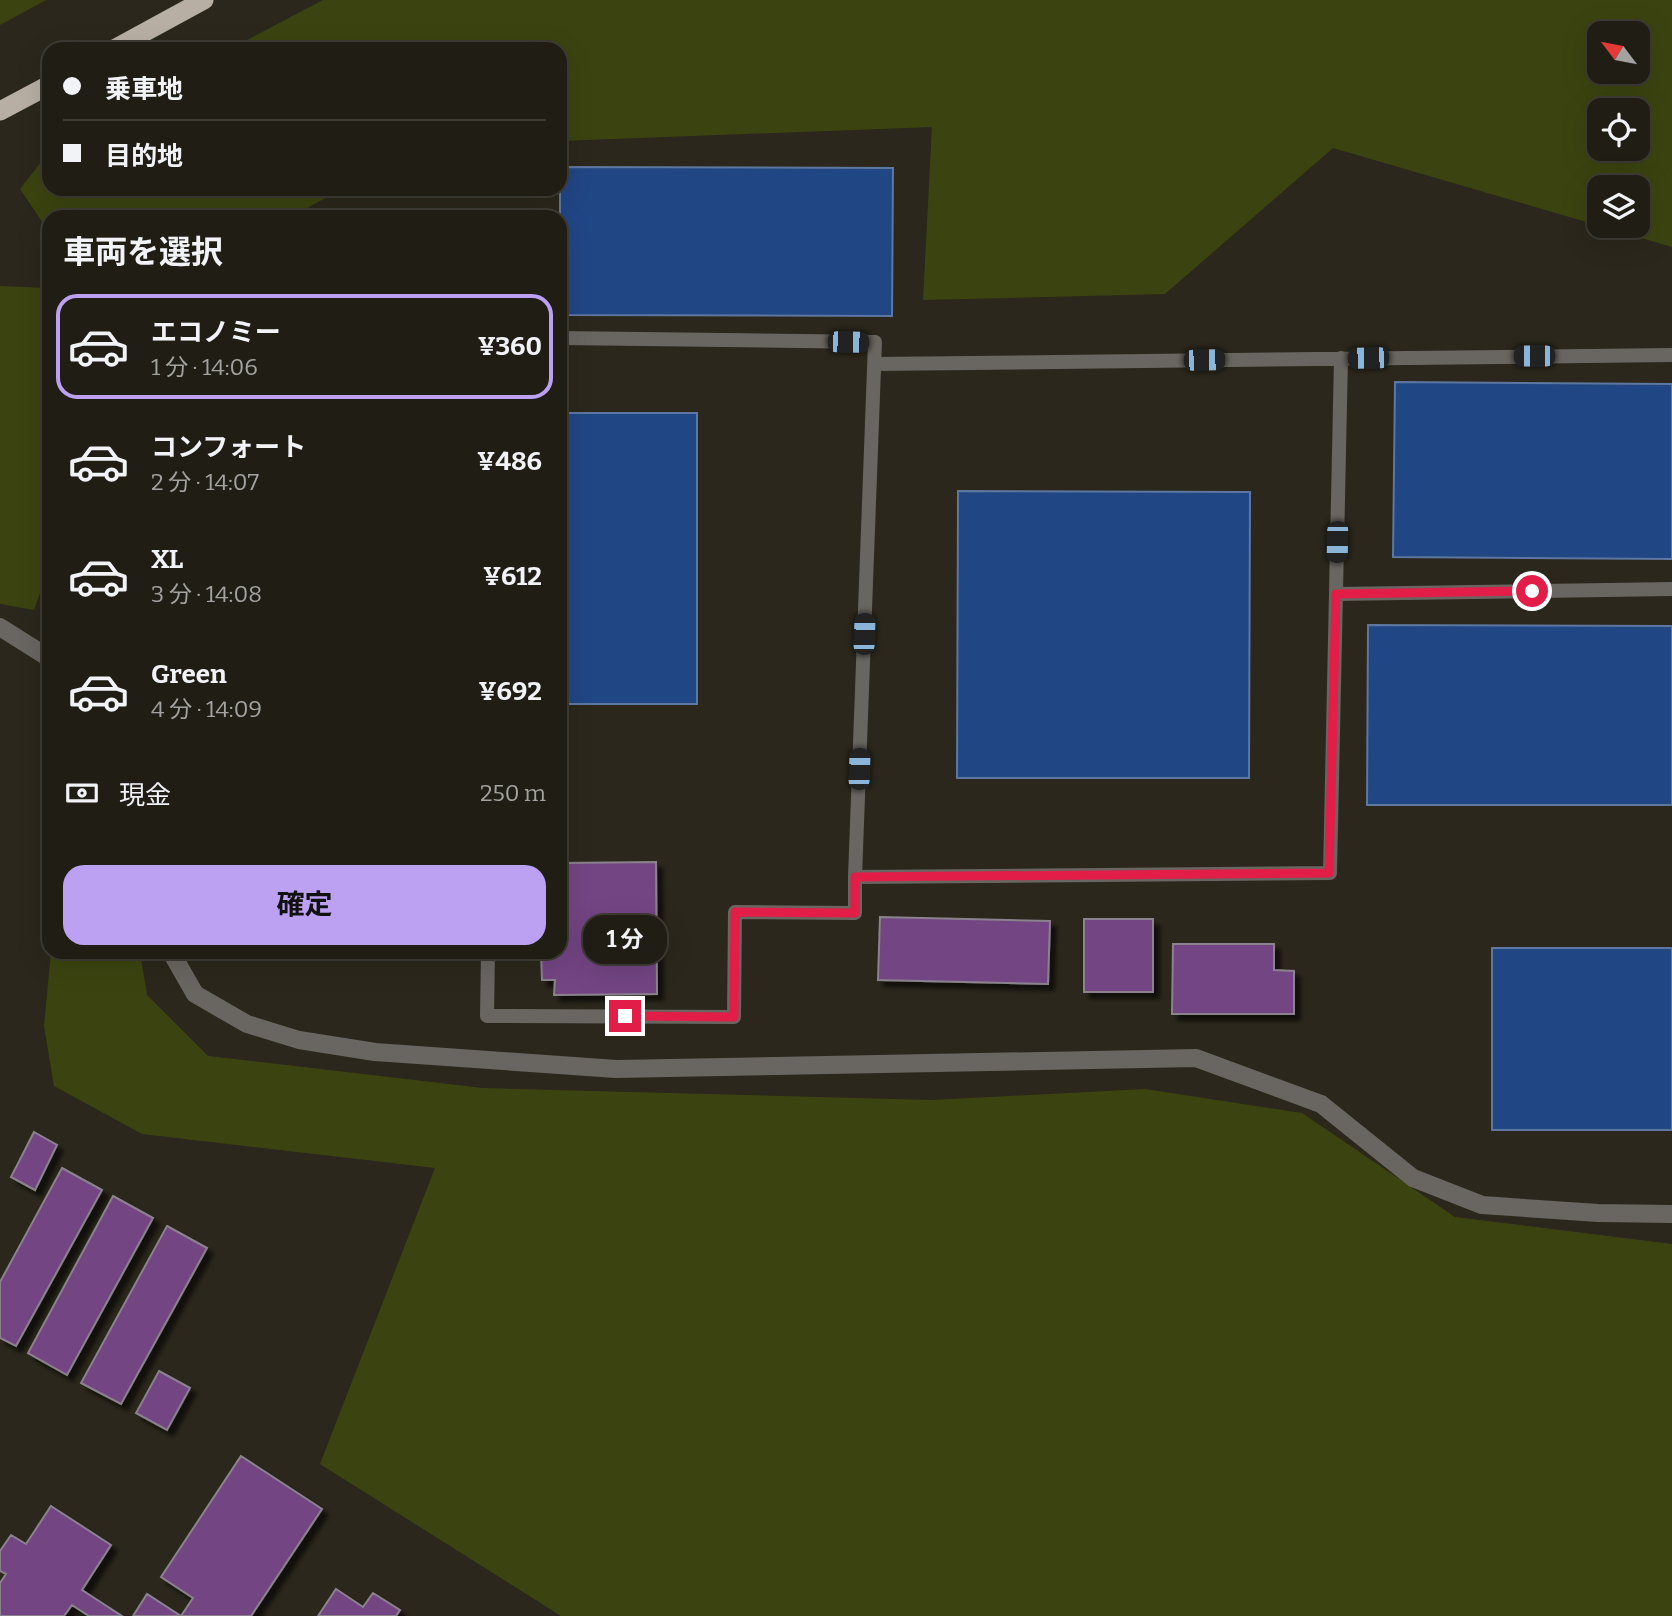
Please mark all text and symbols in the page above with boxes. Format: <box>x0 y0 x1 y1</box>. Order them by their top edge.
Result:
north arrow <box>1587 21 1650 84</box>
map controls <box>1587 21 1650 238</box>
text: 乗車地 <box>105 74 183 105</box>
button: locate <box>1587 98 1650 161</box>
text: 目的地 <box>105 141 183 172</box>
button: layers <box>1587 175 1650 238</box>
text: 車両を選択 <box>63 233 223 271</box>
icon: car <box>67 315 130 378</box>
text: エコノミー <box>151 317 281 348</box>
text: ¥360 <box>478 331 542 362</box>
car <box>827 331 870 353</box>
car <box>1514 346 1556 367</box>
car <box>1347 347 1390 369</box>
car <box>1183 349 1226 371</box>
text: 1 分 · 14:06 <box>151 353 258 381</box>
icon: car <box>67 430 130 493</box>
text: コンフォート <box>151 432 306 463</box>
text: ¥486 <box>477 446 542 477</box>
text: 2 分 · 14:07 <box>151 468 259 496</box>
car <box>1327 521 1348 563</box>
text: XL <box>151 544 183 575</box>
icon: car <box>67 545 130 608</box>
text: ¥612 <box>483 561 542 592</box>
route start <box>1516 575 1548 607</box>
text: 3 分 · 14:08 <box>151 580 262 608</box>
car <box>853 613 876 655</box>
text: Green <box>151 659 227 690</box>
icon: car <box>67 660 130 723</box>
text: ¥692 <box>479 676 542 707</box>
text: 4 分 · 14:09 <box>151 695 262 723</box>
car <box>848 748 871 790</box>
icon: cash <box>63 774 101 812</box>
text: 250 m <box>480 779 546 807</box>
text: 現金 <box>119 780 171 811</box>
button: 確定 <box>63 865 546 945</box>
callout: 1 分 <box>583 914 667 964</box>
text: 1 分 <box>606 925 644 953</box>
route end <box>609 1000 641 1032</box>

